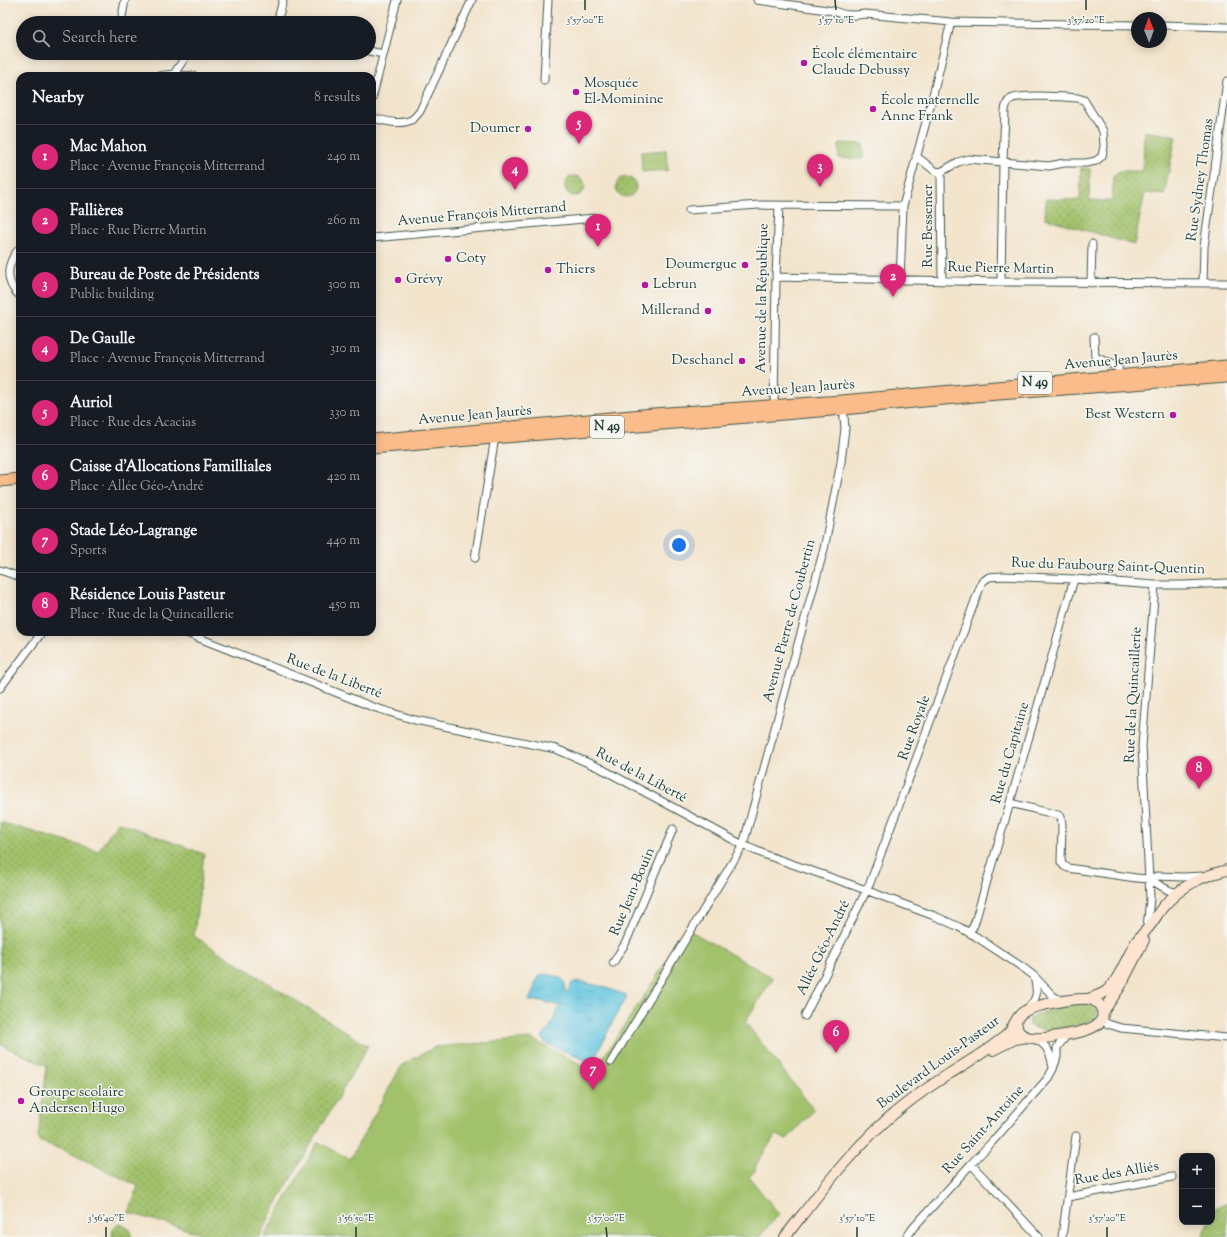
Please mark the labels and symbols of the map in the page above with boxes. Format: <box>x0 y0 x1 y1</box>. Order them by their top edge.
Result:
north arrow <box>1131 12 1167 48</box>
text: 3°57'00"E <box>566 13 604 28</box>
text: 3°57'10"E <box>818 13 854 28</box>
text: 3°57'20"E <box>1067 13 1105 28</box>
place label: École élémentaire Claude Debussy <box>812 45 917 81</box>
marker: École élémentaire Claude Debussy <box>799 58 809 68</box>
place label: Mosquée El-Mominine <box>584 74 664 110</box>
marker: Mosquée El-Mominine <box>571 87 581 97</box>
place label: École maternelle Anne Frank <box>881 91 980 127</box>
marker: École maternelle Anne Frank <box>868 104 878 114</box>
pin: 5 <box>566 111 592 144</box>
street label: Rue Sydney Thomas <box>1182 117 1220 243</box>
place label: Doumer <box>470 119 521 139</box>
marker: Doumer <box>523 124 533 134</box>
pin: 3 <box>807 154 833 187</box>
pin: 4 <box>502 157 528 190</box>
street label: Rue Bessemer <box>919 184 939 268</box>
street label: Avenue François Mitterrand <box>397 198 567 232</box>
pin: 1 <box>585 214 611 247</box>
street label: Avenue de la République <box>752 223 774 373</box>
place label: Coty <box>456 249 486 269</box>
marker: Coty <box>443 254 453 264</box>
place label: Doumergue <box>666 255 737 275</box>
street label: Rue Pierre Martin <box>947 258 1055 280</box>
place label: Thiers <box>556 260 595 280</box>
marker: Doumergue <box>740 260 750 270</box>
pin: 2 <box>880 264 906 297</box>
marker: Thiers <box>543 265 553 275</box>
place label: Grévy <box>406 270 443 290</box>
marker: Grévy <box>393 275 403 285</box>
place label: Lebrun <box>653 275 697 295</box>
marker: Lebrun <box>640 280 650 290</box>
place label: Millerand <box>641 301 700 321</box>
marker: Millerand <box>703 306 713 316</box>
street label: Avenue Jean Jaurès <box>1063 346 1179 376</box>
place label: Deschanel <box>671 351 734 371</box>
marker: Deschanel <box>737 356 747 366</box>
road number: N 49 <box>1018 372 1052 394</box>
street label: Avenue Jean Jaurès <box>741 375 855 403</box>
street label: Avenue Jean Jaurès <box>417 401 533 431</box>
place label: Best Western <box>1085 405 1165 425</box>
marker: Best Western <box>1168 410 1178 420</box>
road number: N 49 <box>590 416 624 438</box>
your location <box>669 535 689 555</box>
street label: Avenue Pierre de Coubertin <box>759 537 821 705</box>
street label: Rue du Faubourg Saint-Quentin <box>1011 554 1205 580</box>
street label: Rue de la Quincaillerie <box>1120 626 1148 764</box>
street label: Rue de la Liberté <box>283 650 385 704</box>
street label: Rue Royale <box>894 693 936 763</box>
street label: Rue du Capitaine <box>987 700 1035 806</box>
street label: Rue de la Liberté <box>592 743 690 809</box>
pin: 8 <box>1186 756 1212 789</box>
street label: Rue Jean-Bouin <box>605 845 661 939</box>
street label: Allée Géo-André <box>792 897 856 999</box>
street label: Boulevard Louis-Pasteur <box>874 1011 1005 1114</box>
pin: 6 <box>823 1020 849 1053</box>
pin: 7 <box>580 1057 606 1090</box>
street label: Rue Saint-Antoine <box>939 1081 1029 1179</box>
place label: Groupe scolaire Andersen Hugo <box>29 1083 125 1119</box>
marker: Groupe scolaire Andersen Hugo <box>16 1096 26 1106</box>
street label: Rue des Alliés <box>1073 1157 1161 1191</box>
text: 3°56'40"E <box>88 1211 124 1226</box>
text: 3°56'50"E <box>338 1211 374 1226</box>
text: 3°57'00"E <box>587 1211 625 1226</box>
text: 3°57'10"E <box>839 1211 875 1226</box>
text: 3°57'20"E <box>1088 1211 1126 1226</box>

